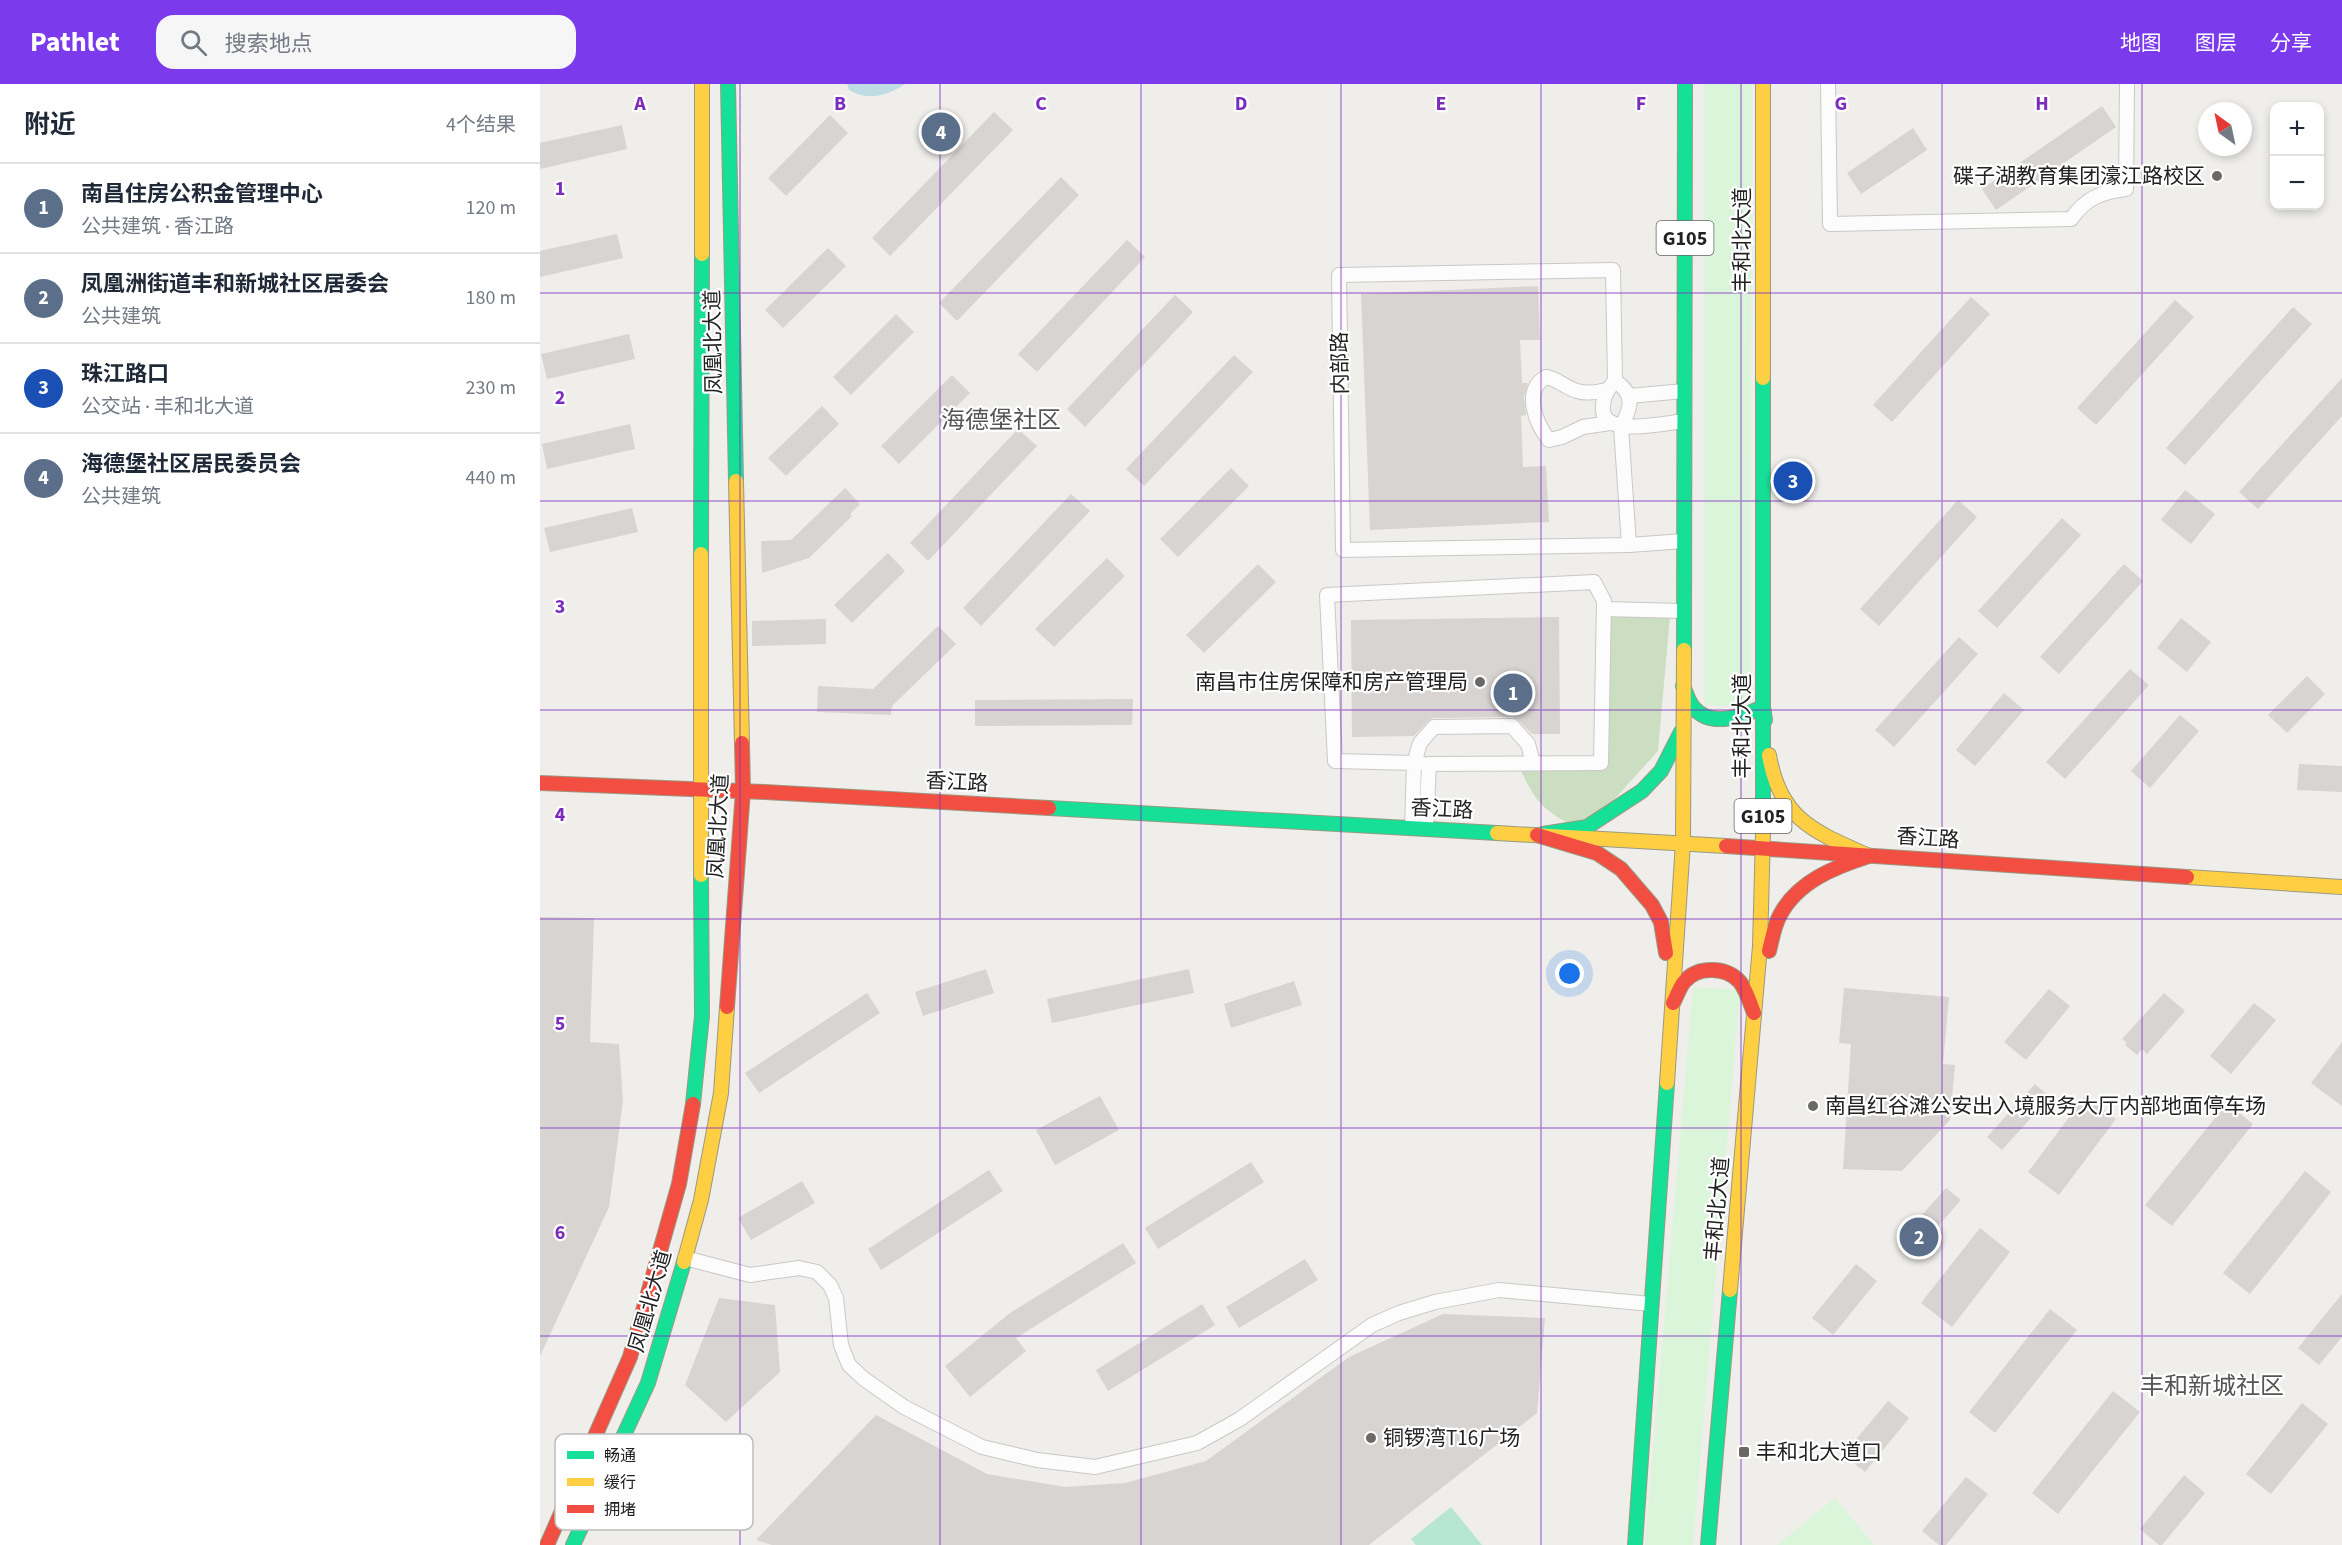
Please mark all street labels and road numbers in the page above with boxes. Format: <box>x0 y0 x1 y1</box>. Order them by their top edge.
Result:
street label: 丰和北大道 <box>1727 188 1757 293</box>
road number: G105 <box>1656 221 1714 255</box>
street label: 凤凰北大道 <box>697 289 729 395</box>
street label: 内部路 <box>1324 331 1356 395</box>
street label: 丰和北大道 <box>1727 674 1757 779</box>
street label: 香江路 <box>925 765 989 799</box>
street label: 凤凰北大道 <box>700 773 736 879</box>
street label: 香江路 <box>1410 792 1474 826</box>
road number: G105 <box>1734 799 1792 833</box>
street label: 香江路 <box>1896 821 1960 855</box>
street label: 丰和北大道 <box>1697 1155 1737 1263</box>
street label: 凤凰北大道 <box>621 1246 679 1356</box>

